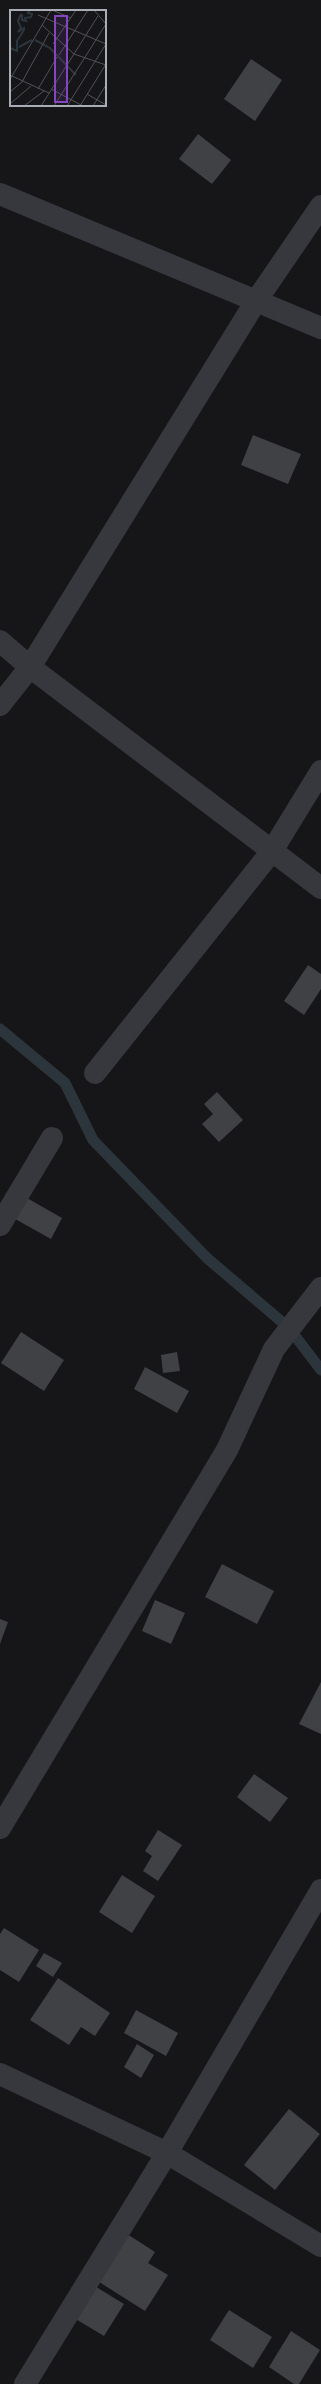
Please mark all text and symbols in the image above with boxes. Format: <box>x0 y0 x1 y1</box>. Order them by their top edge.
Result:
inset map <box>10 10 106 106</box>

